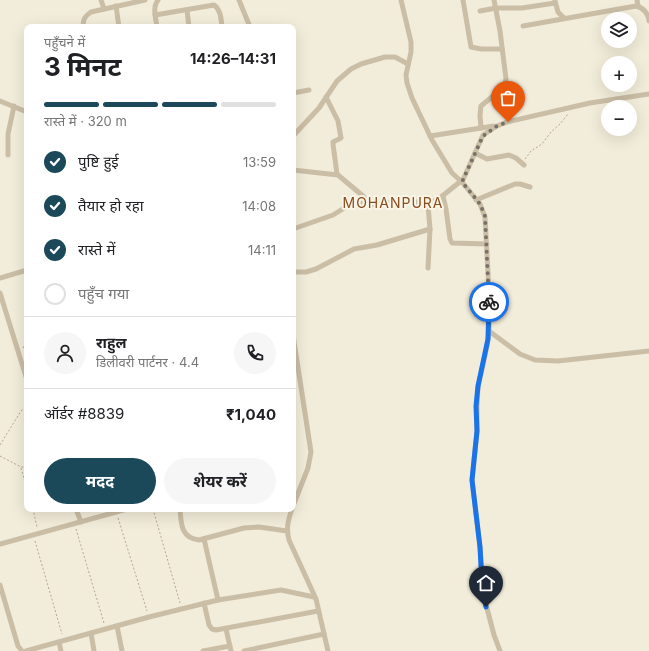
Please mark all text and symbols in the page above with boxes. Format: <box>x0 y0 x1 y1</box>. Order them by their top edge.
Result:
map controls <box>601 12 637 136</box>
button: layers <box>601 12 637 48</box>
text: पहुँचने में <box>44 34 85 50</box>
text: 14:26–14:31 <box>190 49 276 68</box>
text: 3 मिनट <box>44 51 122 82</box>
button: + <box>601 56 637 92</box>
pin <box>491 81 525 122</box>
icon: bag <box>497 87 519 109</box>
button: − <box>601 100 637 136</box>
text: रास्ते में · 320 m <box>44 113 127 129</box>
icon: check <box>44 151 66 173</box>
text: पुष्टि हुई <box>78 152 119 171</box>
text: 13:59 <box>243 154 276 170</box>
district label: MOHANPURA <box>343 194 444 211</box>
icon: check <box>44 195 66 217</box>
text: तैयार हो रहा <box>78 196 144 215</box>
text: 14:08 <box>242 198 276 214</box>
icon: check <box>44 239 66 261</box>
text: रास्ते में <box>78 240 116 259</box>
text: 14:11 <box>248 242 276 258</box>
courier <box>469 282 509 322</box>
text: पहुँच गया <box>78 284 129 303</box>
icon: bike <box>478 291 500 313</box>
button: person <box>44 332 86 374</box>
button: phone <box>234 332 276 374</box>
text: राहुल <box>96 333 127 352</box>
text: डिलीवरी पार्टनर · 4.4 <box>96 354 199 370</box>
text: ऑर्डर #8839 <box>44 404 124 423</box>
text: ₹1,040 <box>226 405 276 424</box>
button: मदद <box>44 458 156 504</box>
button: शेयर करें <box>164 458 276 504</box>
pin <box>469 566 503 607</box>
icon: home <box>475 572 497 594</box>

